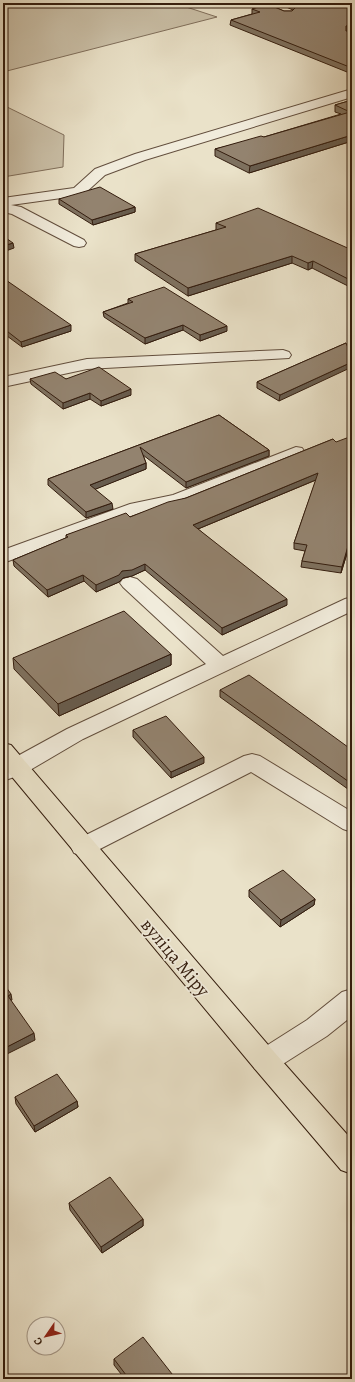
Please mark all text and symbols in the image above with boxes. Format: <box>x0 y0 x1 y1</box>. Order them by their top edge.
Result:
street label: вуліца Міру <box>135 913 216 1003</box>
north arrow <box>26 1316 66 1356</box>
text: С <box>30 1334 46 1348</box>

